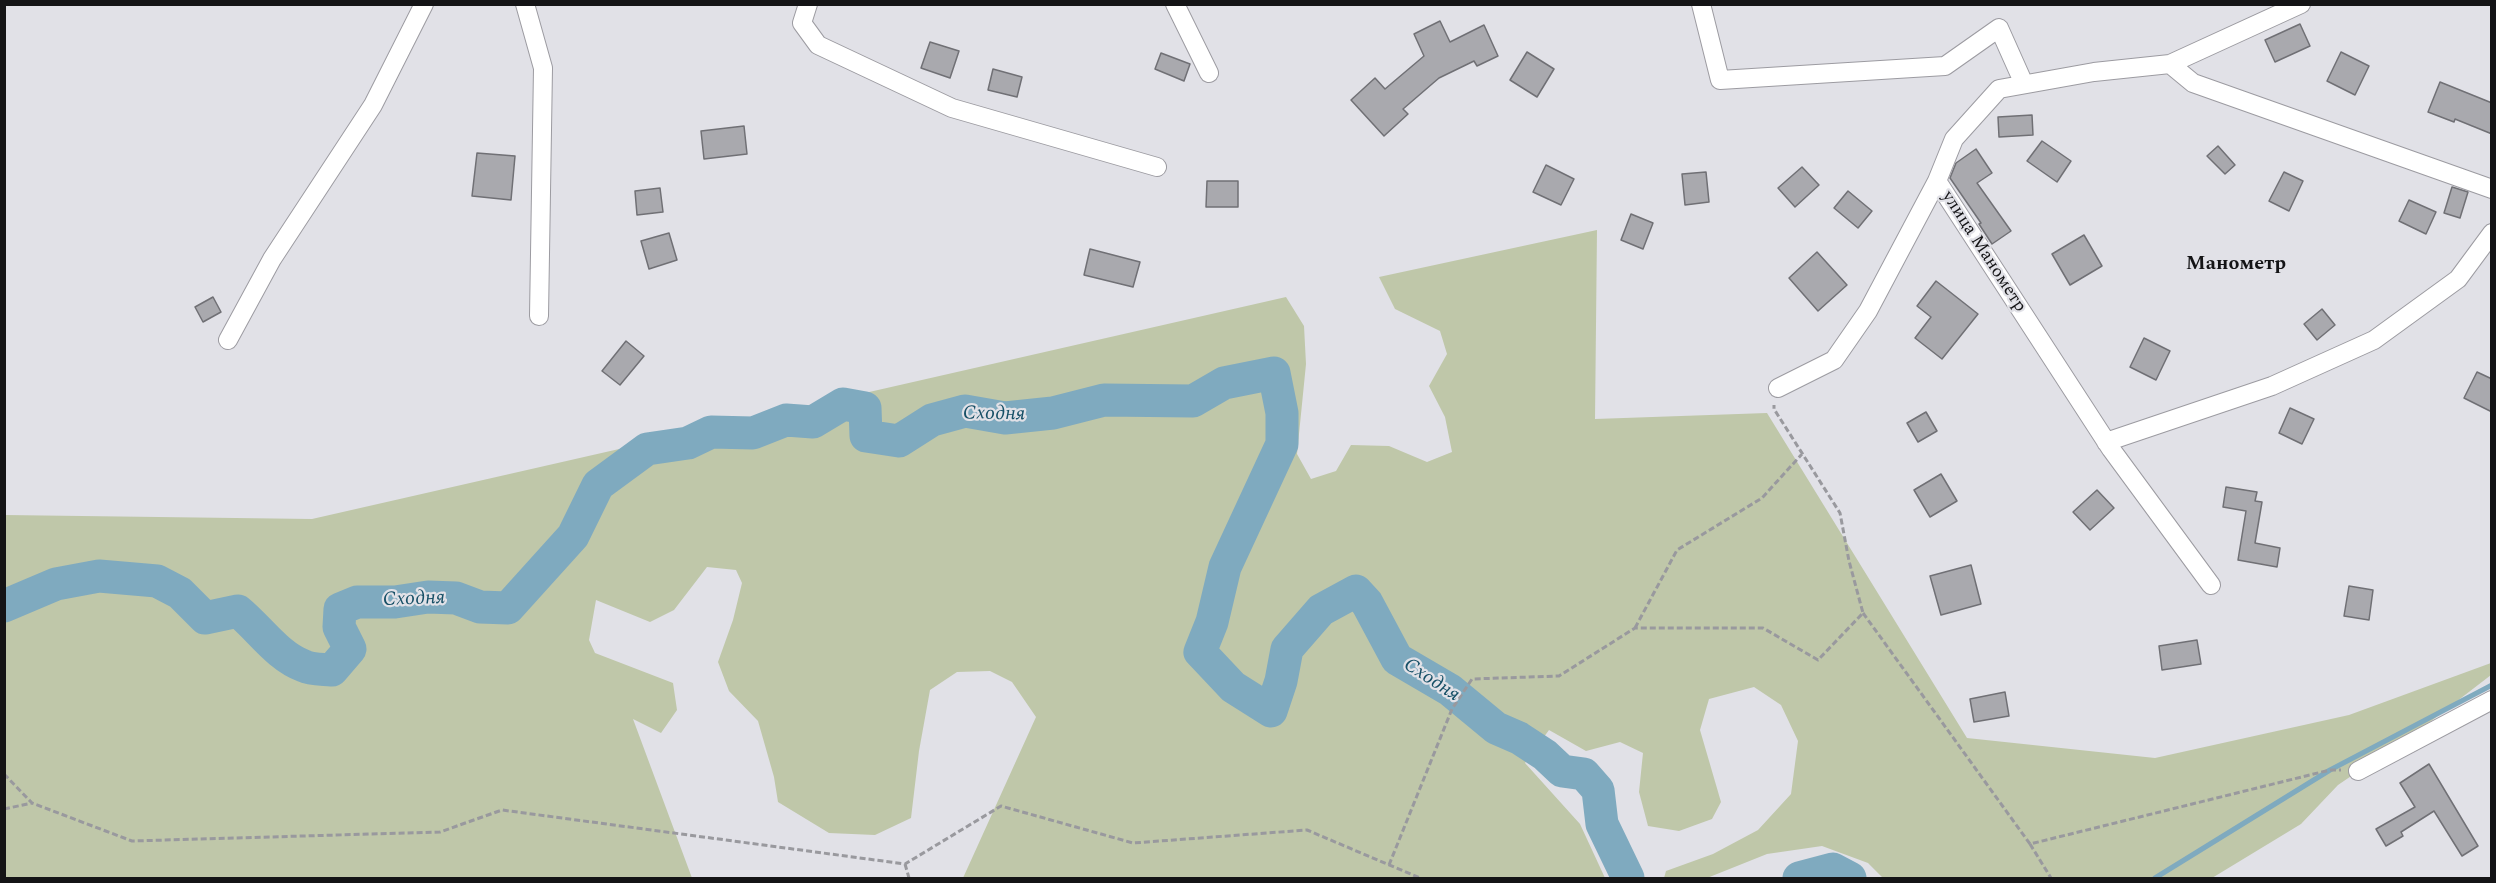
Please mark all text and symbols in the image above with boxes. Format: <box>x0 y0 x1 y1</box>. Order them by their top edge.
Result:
street label: улица Манометр <box>1936 187 2030 317</box>
district label: Манометр <box>2186 253 2286 277</box>
water label: Сходня <box>963 402 1025 428</box>
water label: Сходня <box>382 587 446 613</box>
water label: Сходня <box>1398 654 1464 708</box>

